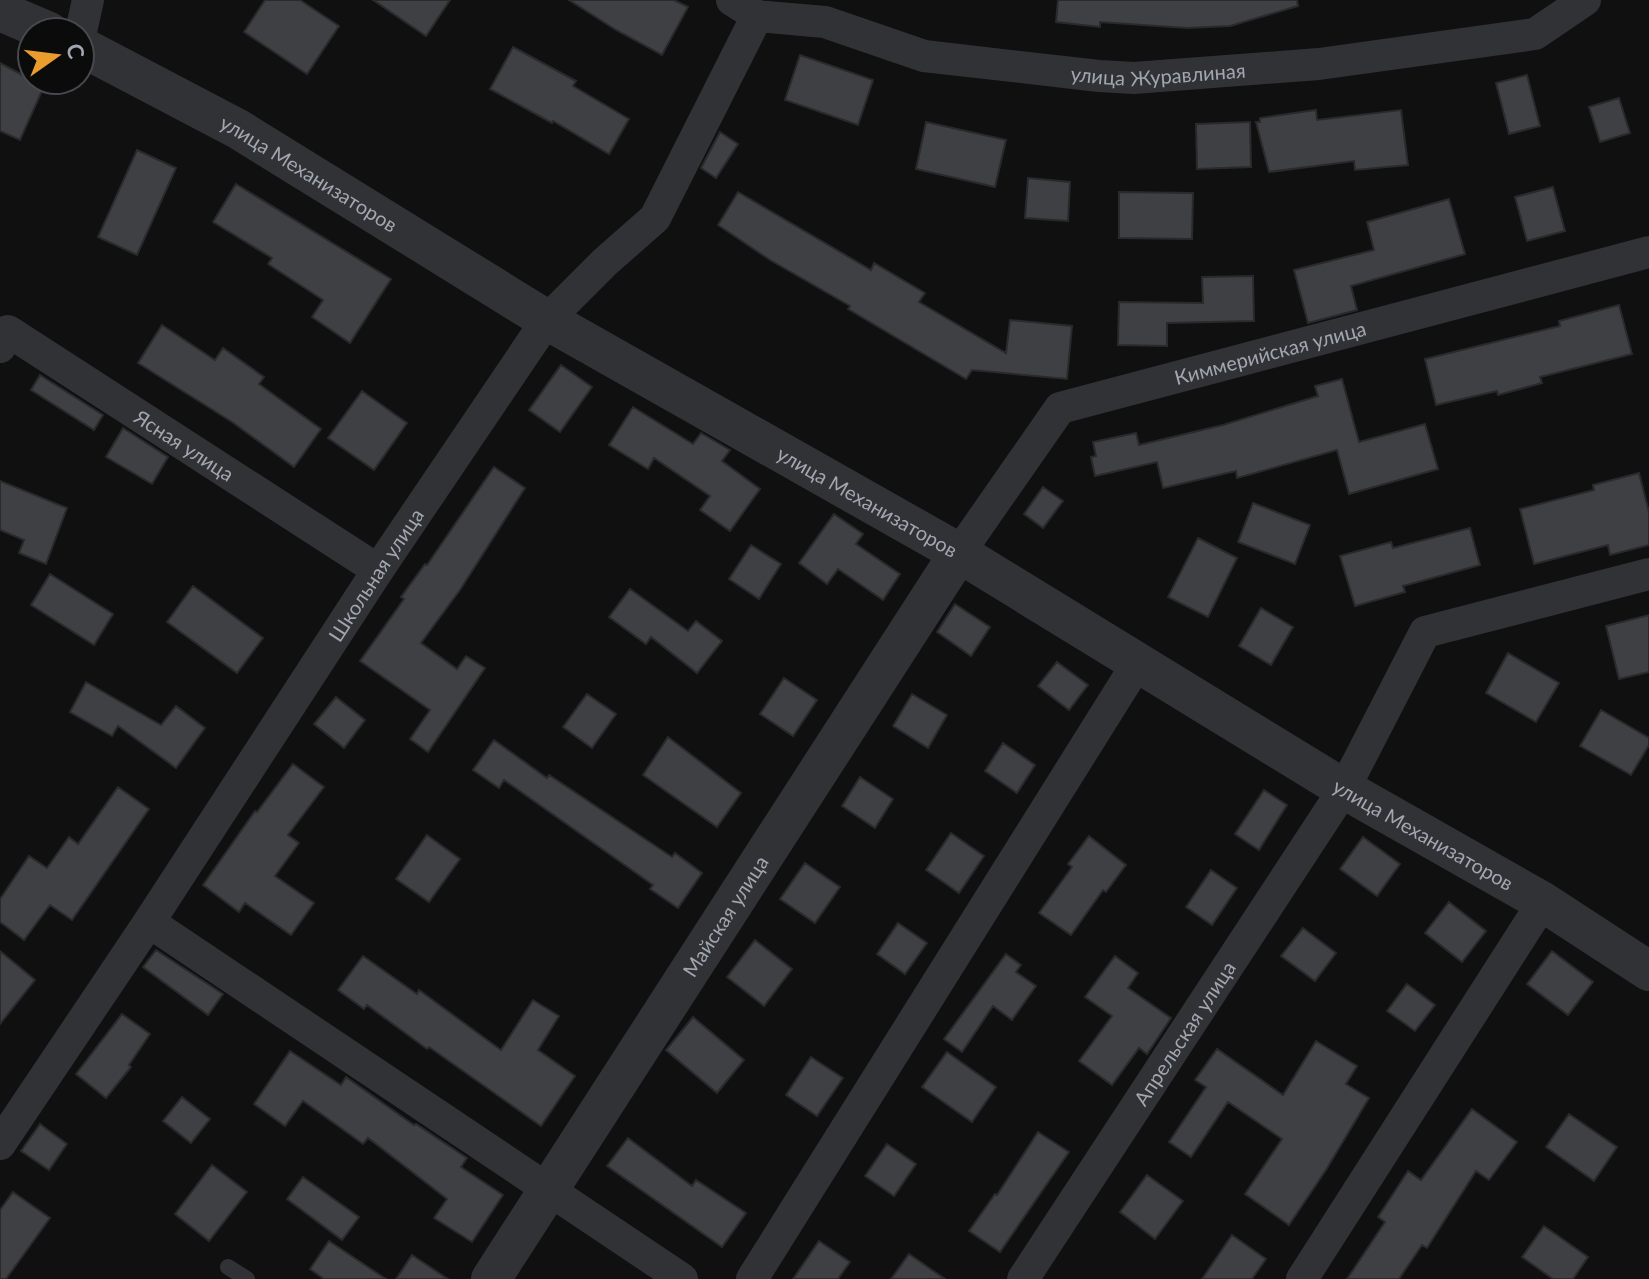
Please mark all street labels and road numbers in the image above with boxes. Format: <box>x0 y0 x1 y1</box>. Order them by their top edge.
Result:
street label: улица Журавлиная <box>1069 58 1246 90</box>
street label: улица Механизаторов <box>216 110 402 237</box>
street label: Киммерийская улица <box>1172 316 1369 389</box>
street label: Ясная улица <box>129 404 239 486</box>
street label: улица Механизаторов <box>773 441 962 562</box>
street label: Школьная улица <box>323 504 428 646</box>
street label: улица Механизаторов <box>1329 773 1518 895</box>
street label: Майская улица <box>677 851 773 981</box>
street label: Апрельская улица <box>1128 957 1240 1110</box>

